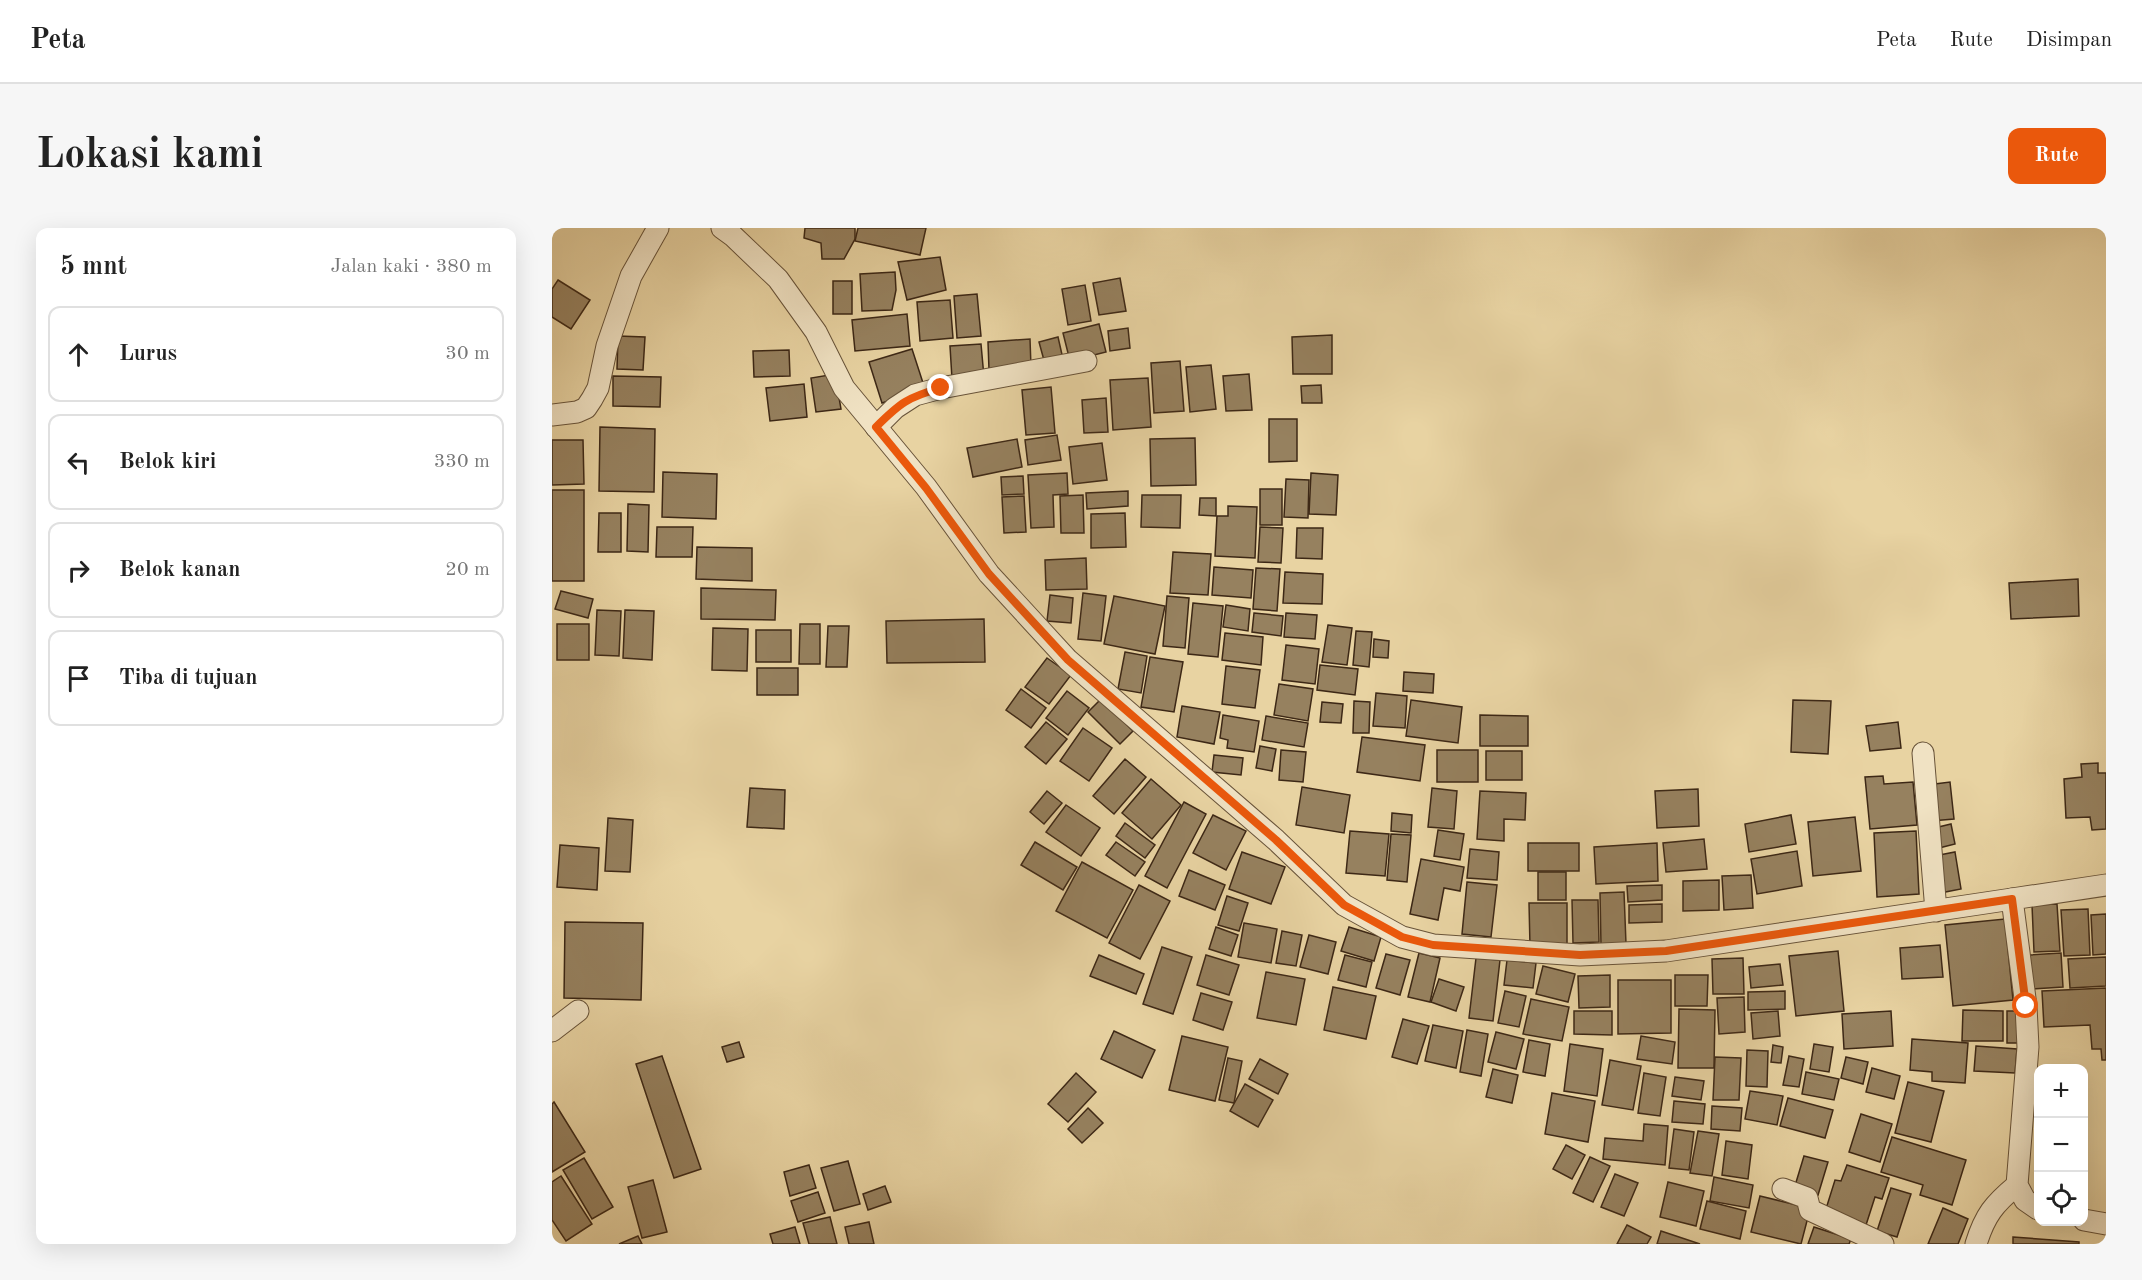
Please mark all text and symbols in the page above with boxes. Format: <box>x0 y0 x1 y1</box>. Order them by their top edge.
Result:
text: Peta <box>30 27 86 55</box>
text: Peta <box>1876 30 1917 51</box>
text: Rute <box>1950 30 1993 51</box>
text: Disimpan <box>2026 30 2112 51</box>
button: Rute <box>2008 128 2106 184</box>
text: Lokasi kami <box>36 135 263 177</box>
text: 5 mnt <box>60 254 127 280</box>
text: Jalan kaki · 380 m <box>330 257 492 277</box>
icon: ahead <box>62 338 95 371</box>
text: Lurus <box>119 343 177 365</box>
text: 30 m <box>445 344 490 364</box>
route end <box>927 374 953 400</box>
icon: left <box>62 446 95 479</box>
text: Belok kiri <box>119 451 216 473</box>
text: 330 m <box>434 452 490 472</box>
icon: right <box>62 554 95 587</box>
text: Belok kanan <box>119 559 241 581</box>
text: 20 m <box>445 560 490 580</box>
icon: arrive <box>62 662 95 695</box>
text: Tiba di tujuan <box>119 667 257 689</box>
route start <box>2012 992 2038 1018</box>
map controls <box>2034 1064 2088 1226</box>
button: + <box>2034 1064 2088 1118</box>
button: − <box>2034 1118 2088 1172</box>
button: locate <box>2034 1172 2088 1226</box>

